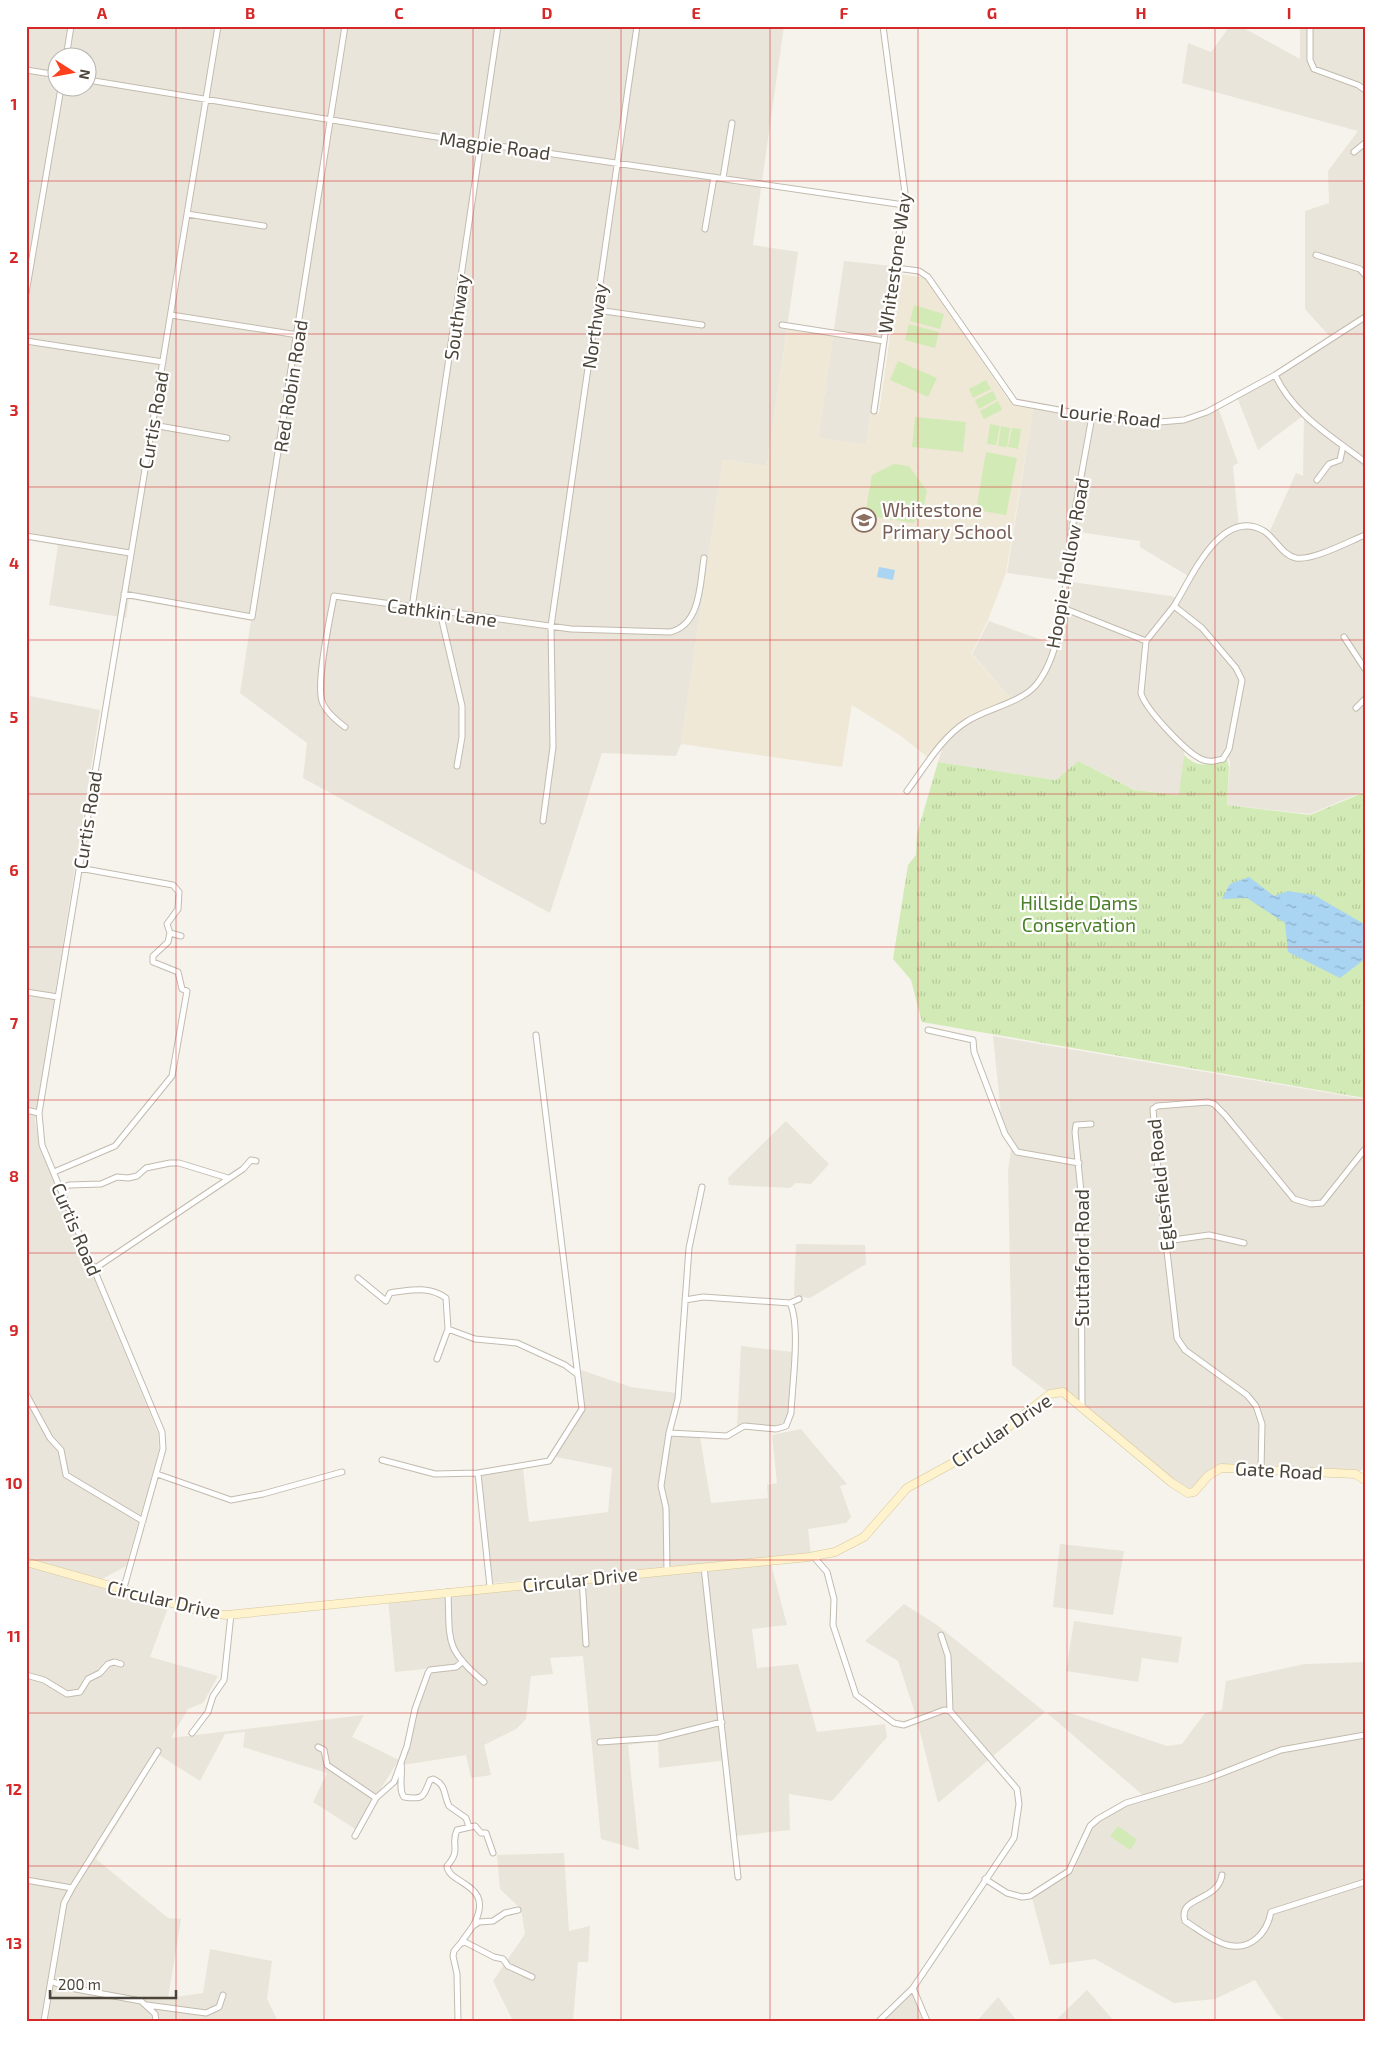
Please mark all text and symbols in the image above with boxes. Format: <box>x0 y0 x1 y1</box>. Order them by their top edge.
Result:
text: A <box>97 3 108 22</box>
text: B <box>245 3 255 22</box>
text: C <box>394 3 404 22</box>
text: D <box>542 3 553 22</box>
text: E <box>691 3 701 22</box>
text: F <box>840 3 849 22</box>
text: G <box>987 3 997 22</box>
text: H <box>1135 3 1147 22</box>
text: I <box>1287 3 1291 22</box>
north arrow <box>48 48 98 98</box>
text: N <box>76 68 95 81</box>
text: 1 <box>11 94 17 113</box>
street label: Magpie Road <box>438 126 552 164</box>
street label: Whitestone Way <box>873 191 915 335</box>
text: 2 <box>9 247 19 266</box>
street label: Southway <box>439 273 473 361</box>
street label: Northway <box>577 282 611 370</box>
street label: Red Robin Road <box>268 318 312 454</box>
street label: Curtis Road <box>133 369 173 471</box>
street label: Lourie Road <box>1058 398 1162 432</box>
text: 3 <box>9 400 19 419</box>
street label: Hoopie Hollow Road <box>1041 476 1093 650</box>
place label: Whitestone Primary School <box>882 498 1013 543</box>
school or university icon: Whitestone Primary School <box>851 507 877 533</box>
text: 4 <box>9 553 19 572</box>
street label: Cathkin Lane <box>386 593 498 631</box>
text: 5 <box>10 707 19 726</box>
street label: Curtis Road <box>68 769 106 871</box>
text: 6 <box>9 860 19 879</box>
park label: Hillside Dams Conservation <box>1020 891 1138 936</box>
text: 7 <box>10 1013 19 1032</box>
street label: Eglesfield Road <box>1142 1118 1178 1252</box>
text: 8 <box>9 1166 19 1185</box>
street label: Curtis Road <box>47 1179 107 1279</box>
street label: Stuttaford Road <box>1070 1189 1093 1327</box>
text: 9 <box>9 1320 19 1339</box>
street label: Circular Drive <box>947 1388 1055 1472</box>
street label: Gate Road <box>1235 1456 1323 1484</box>
text: 10 <box>5 1473 23 1492</box>
street label: Circular Drive <box>521 1562 639 1596</box>
street label: Circular Drive <box>105 1575 223 1623</box>
text: 11 <box>7 1626 21 1645</box>
text: 12 <box>6 1779 22 1798</box>
text: 13 <box>6 1933 22 1952</box>
scale bar <box>50 1967 176 1999</box>
text: 200 m <box>58 1975 101 1993</box>

